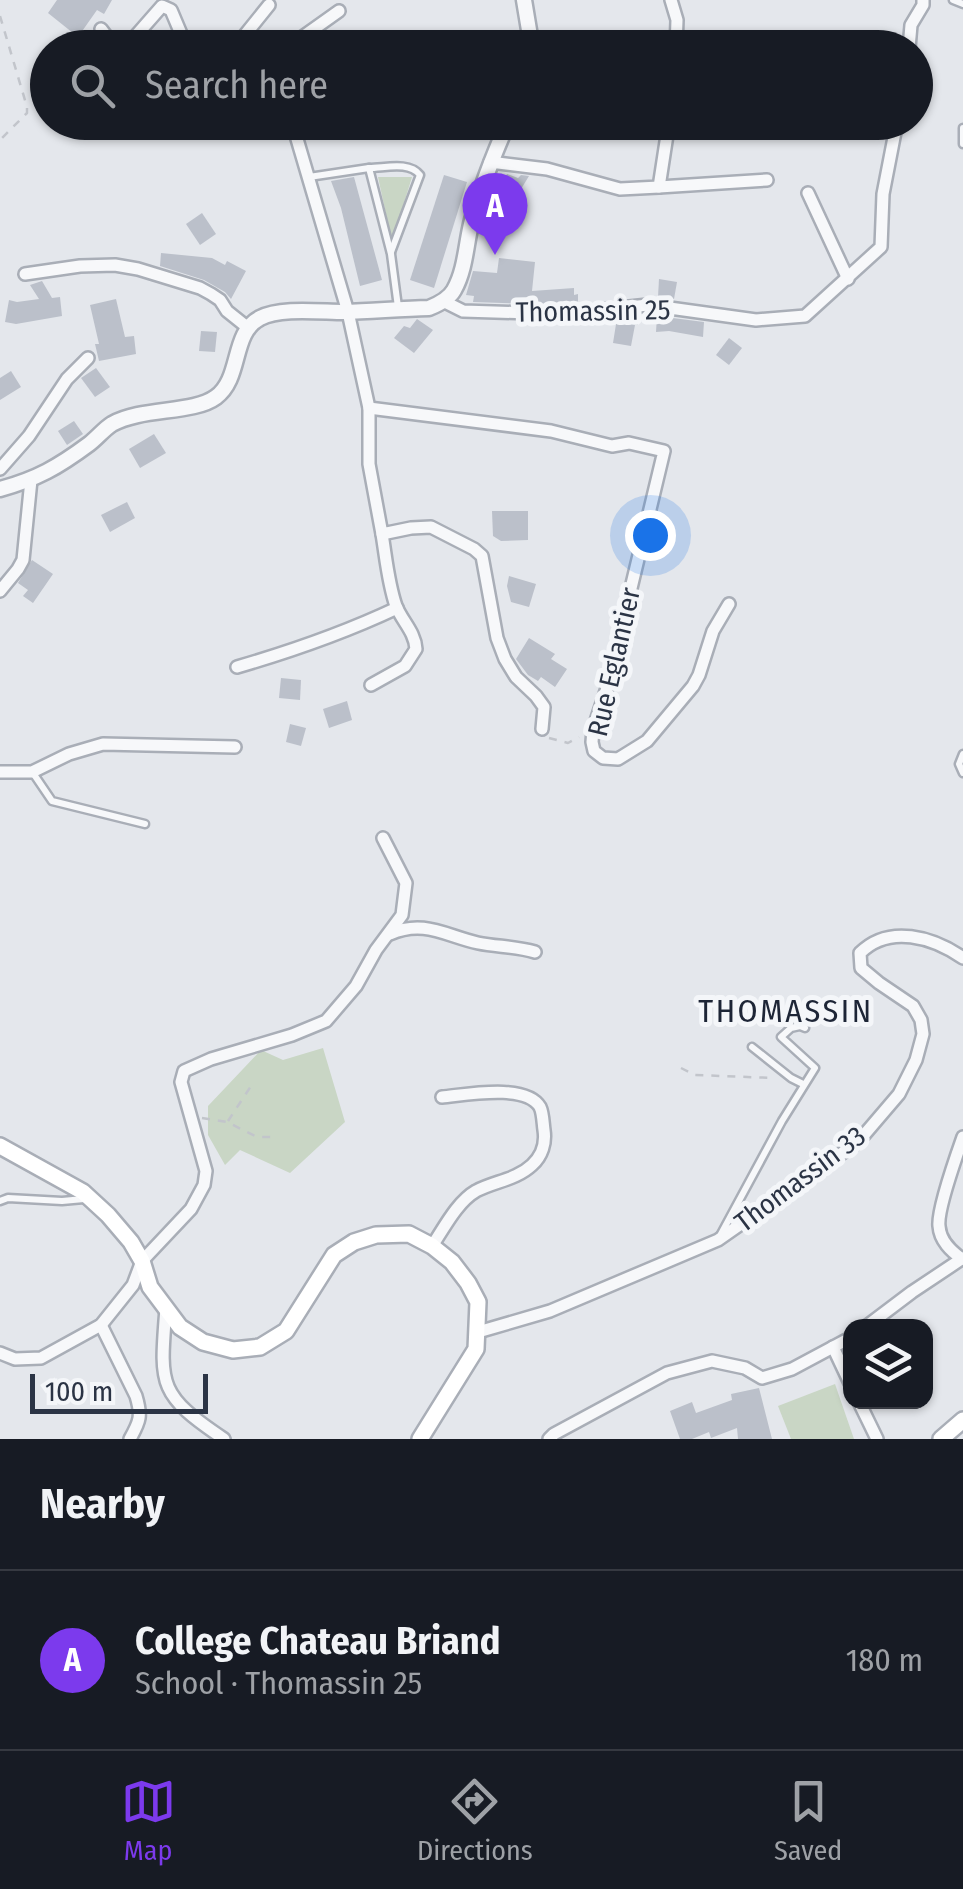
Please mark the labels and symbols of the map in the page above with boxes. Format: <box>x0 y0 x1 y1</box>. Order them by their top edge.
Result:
pin: A <box>462 172 528 255</box>
street label: Thomassin 25 <box>515 293 671 329</box>
your location <box>625 510 676 561</box>
street label: Rue Eglantier <box>581 584 647 740</box>
district label: THOMASSIN <box>698 992 874 1030</box>
street label: Thomassin 33 <box>728 1119 872 1239</box>
scale bar <box>30 1369 208 1414</box>

